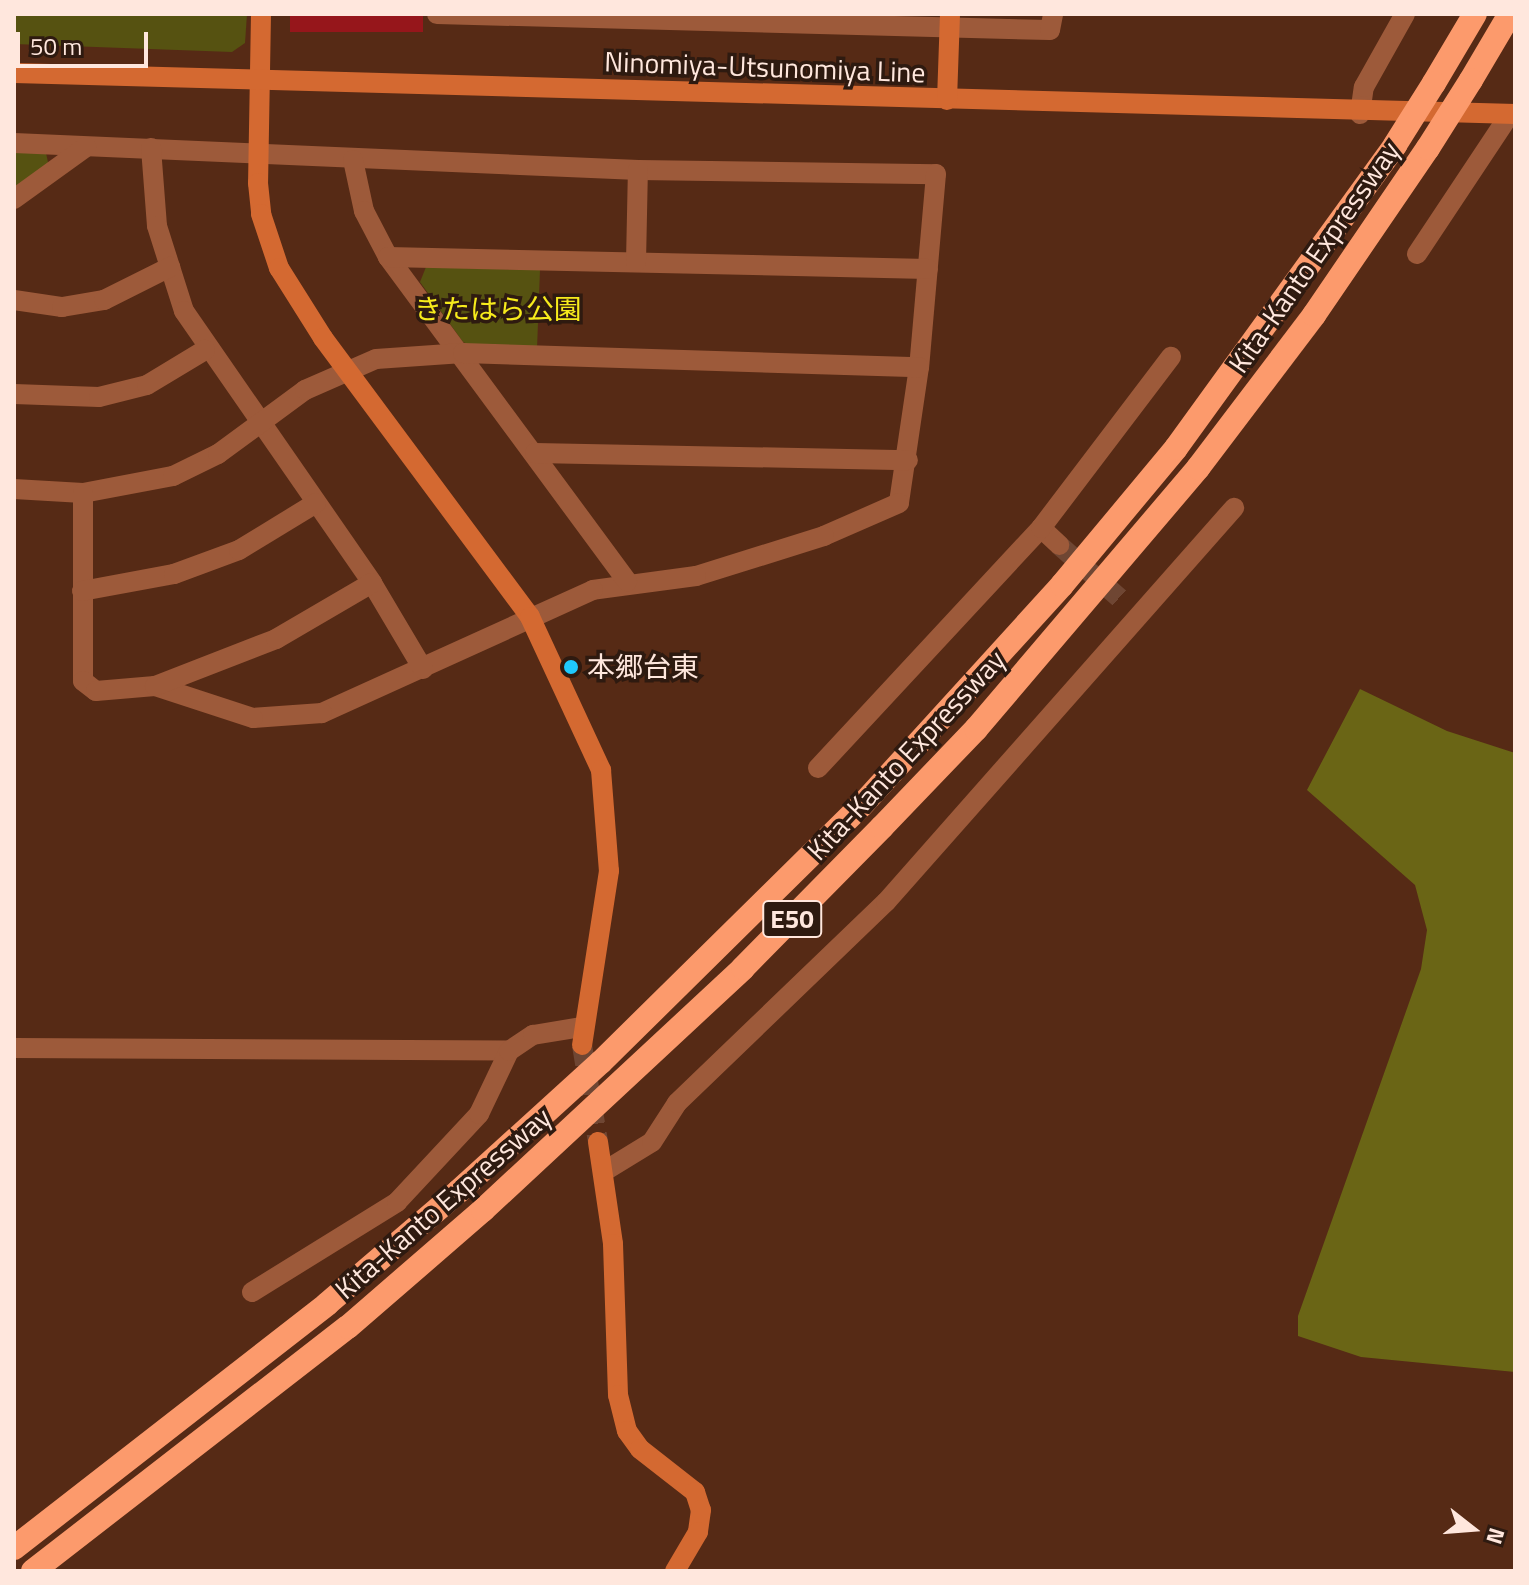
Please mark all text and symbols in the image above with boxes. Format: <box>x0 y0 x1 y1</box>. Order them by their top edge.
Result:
scale bar <box>20 16 152 66</box>
text: 50 m <box>30 28 82 64</box>
street label: Ninomiya-Utsunomiya Line <box>604 45 926 89</box>
street label: Kita-Kanto Expressway <box>1221 135 1407 379</box>
park label: きたはら公園 <box>414 292 582 326</box>
street label: Kita-Kanto Expressway <box>800 643 1012 867</box>
place label: 本郷台東 <box>587 650 699 684</box>
marker: 本郷台東 <box>562 658 580 676</box>
road number: E50 <box>762 897 822 941</box>
street label: Kita-Kanto Expressway <box>328 1100 558 1306</box>
north arrow <box>1433 1489 1513 1569</box>
text: N <box>1477 1524 1514 1548</box>

